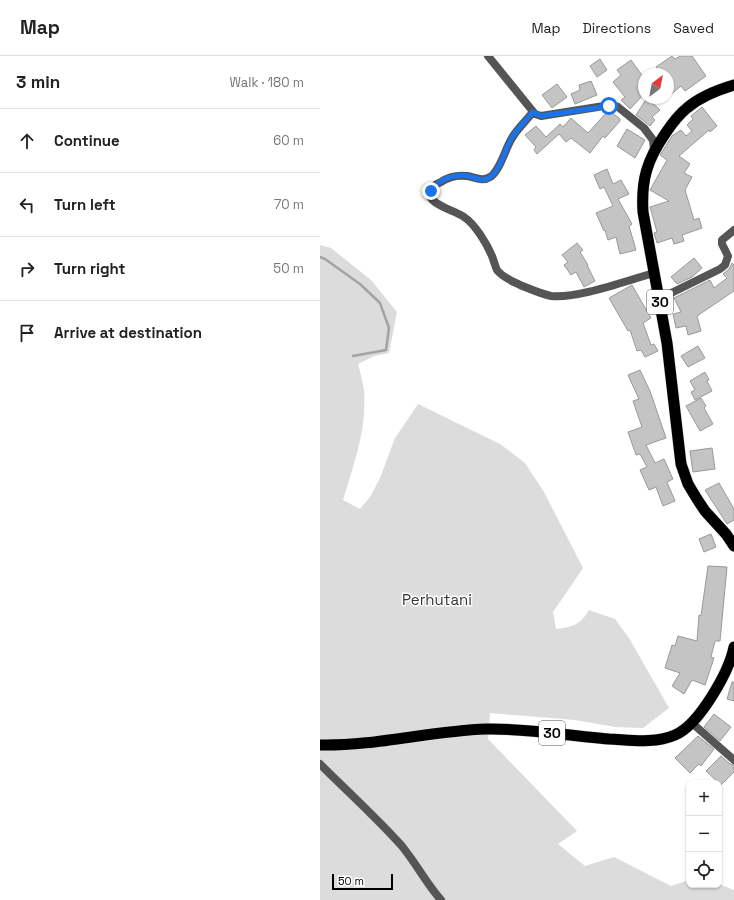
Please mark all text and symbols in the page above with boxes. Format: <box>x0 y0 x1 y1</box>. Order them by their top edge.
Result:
text: Map <box>20 15 60 40</box>
text: Map <box>531 19 561 37</box>
text: Directions <box>583 19 651 37</box>
text: Saved <box>673 19 714 37</box>
north arrow <box>638 68 674 104</box>
text: 3 min <box>16 71 60 93</box>
text: Walk · 180 m <box>230 74 304 91</box>
route start <box>600 97 618 115</box>
icon: ahead <box>16 130 38 152</box>
text: Continue <box>54 131 120 150</box>
text: 60 m <box>273 132 304 149</box>
route end <box>422 182 440 200</box>
icon: left <box>16 194 38 216</box>
text: Turn left <box>54 195 116 214</box>
text: 70 m <box>274 196 304 213</box>
icon: right <box>16 258 38 280</box>
text: Turn right <box>54 259 125 278</box>
text: 50 m <box>273 260 304 277</box>
road number: 30 <box>647 290 673 314</box>
icon: arrive <box>16 322 38 344</box>
text: Arrive at destination <box>54 323 202 342</box>
park label: Perhutani <box>402 590 472 609</box>
road number: 30 <box>539 721 565 745</box>
map controls <box>686 780 722 888</box>
button: + <box>686 780 722 816</box>
button: − <box>686 816 722 852</box>
button: locate <box>686 852 722 888</box>
scale bar <box>332 872 393 891</box>
text: 50 m <box>338 874 364 888</box>

